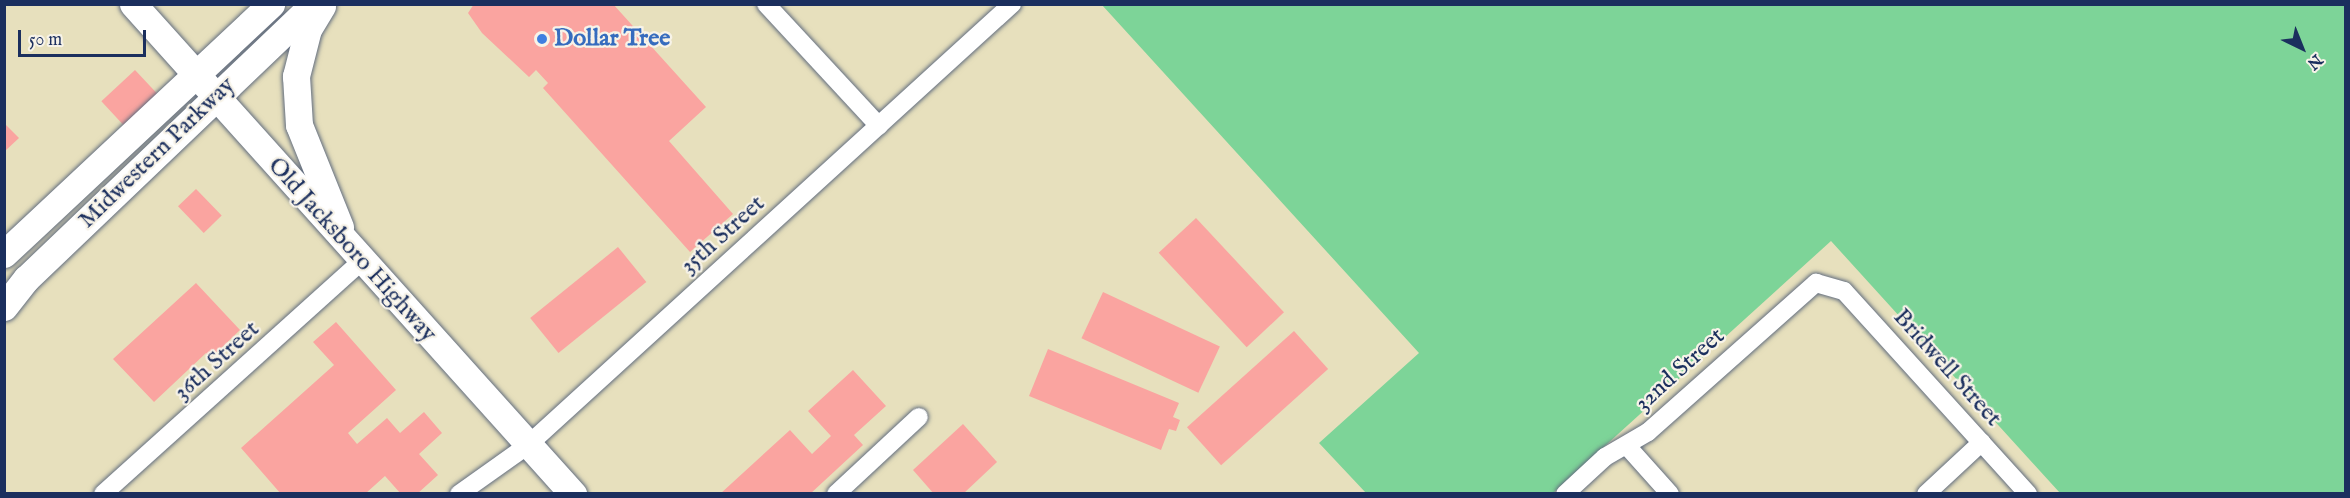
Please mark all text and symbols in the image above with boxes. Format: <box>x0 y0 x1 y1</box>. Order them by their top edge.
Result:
scale bar <box>21 18 148 56</box>
north arrow <box>2272 18 2332 78</box>
place label: Dollar Tree <box>554 25 670 53</box>
text: 50 m <box>29 29 62 52</box>
marker: Dollar Tree <box>535 32 549 46</box>
text: N <box>2302 49 2326 73</box>
street label: Midwestern Parkway <box>73 71 241 235</box>
street label: Old Jacksboro Highway <box>262 152 442 348</box>
street label: 35th Street <box>675 190 771 280</box>
street label: Bridwell Street <box>1887 303 2007 433</box>
street label: 36th Street <box>168 315 266 407</box>
street label: 32nd Street <box>1629 322 1731 418</box>

